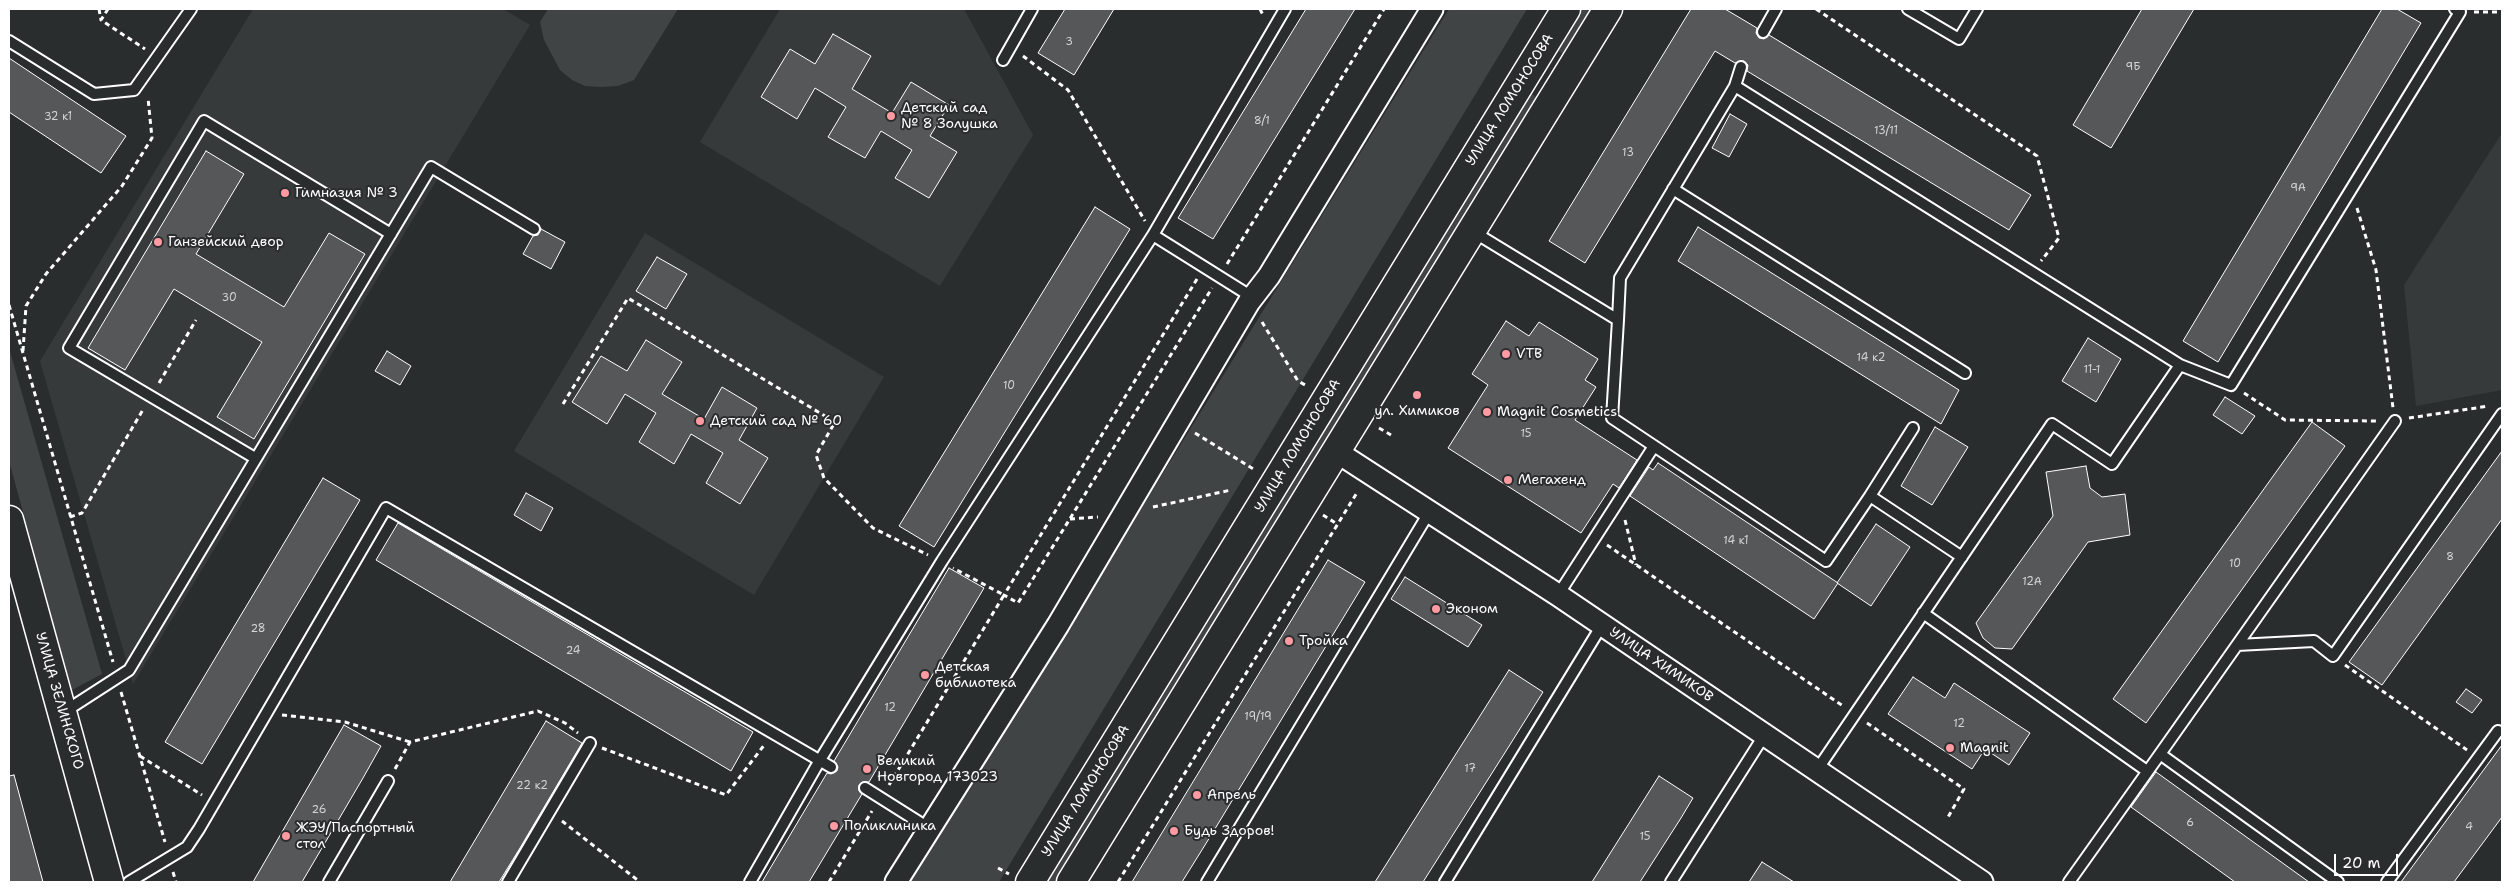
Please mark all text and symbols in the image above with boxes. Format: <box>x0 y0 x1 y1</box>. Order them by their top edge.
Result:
street label: УЛИЦА ЛОМОНОСОВА <box>1463 31 1557 169</box>
house number: 3 <box>1065 35 1073 49</box>
house number: 9Б <box>2126 60 2140 74</box>
place label: Детский сад № 8 Золушка <box>901 100 998 132</box>
house number: 32 к1 <box>44 110 72 124</box>
marker: Детский сад № 8 Золушка <box>885 110 897 122</box>
house number: 8/1 <box>1254 114 1270 128</box>
house number: 13/11 <box>1874 124 1898 138</box>
house number: 13 <box>1622 146 1634 160</box>
house number: 9А <box>2290 181 2306 195</box>
place label: Гимназия № 3 <box>295 185 398 201</box>
marker: Гимназия № 3 <box>279 187 291 199</box>
place label: Ганзейский двор <box>168 234 284 250</box>
marker: Ганзейский двор <box>152 236 164 248</box>
house number: 30 <box>221 291 237 305</box>
place label: VTB <box>1516 346 1542 362</box>
marker: VTB <box>1500 348 1512 360</box>
house number: 14 к2 <box>1857 351 1885 365</box>
house number: 11-1 <box>2084 363 2100 377</box>
street label: УЛИЦА ЛОМОНОСОВА <box>1252 376 1344 516</box>
house number: 10 <box>1003 379 1015 393</box>
marker: ул. Химиков <box>1411 389 1423 401</box>
place label: ул. Химиков <box>1374 403 1460 419</box>
place label: Magnit Cosmetics <box>1497 404 1617 420</box>
marker: Magnit Cosmetics <box>1481 406 1493 418</box>
place label: Детский сад № 60 <box>710 413 842 429</box>
marker: Детский сад № 60 <box>694 415 706 427</box>
house number: 15 <box>1520 427 1532 441</box>
place label: Мегахенд <box>1518 472 1586 488</box>
marker: Мегахенд <box>1502 474 1514 486</box>
house number: 14 к1 <box>1723 534 1749 548</box>
house number: 8 <box>2446 550 2454 564</box>
house number: 10 <box>2229 557 2241 571</box>
house number: 12А <box>2022 575 2042 589</box>
place label: Эконом <box>1446 601 1498 617</box>
marker: Эконом <box>1430 603 1442 615</box>
house number: 28 <box>250 622 266 636</box>
street label: УЛИЦА ХИМИКОВ <box>1606 624 1716 706</box>
street label: УЛИЦА ЗЕЛИНСКОГО <box>31 630 87 772</box>
place label: Тройка <box>1299 633 1348 649</box>
marker: Тройка <box>1283 635 1295 647</box>
house number: 24 <box>566 644 580 658</box>
place label: Детская библиотека <box>935 659 1016 692</box>
marker: Детская библиотека <box>919 669 931 681</box>
house number: 12 <box>884 701 896 715</box>
house number: 19/19 <box>1244 710 1272 724</box>
house number: 12 <box>1953 717 1965 731</box>
street label: УЛИЦА ЛОМОНОСОВА <box>1039 722 1133 860</box>
place label: Magnit <box>1960 740 2009 756</box>
marker: Magnit <box>1944 742 1956 754</box>
place label: Великий Новгород 173023 <box>877 753 998 786</box>
house number: 17 <box>1464 762 1476 776</box>
marker: Великий Новгород 173023 <box>861 763 873 775</box>
house number: 22 к2 <box>516 779 548 793</box>
place label: Апрель <box>1207 787 1256 803</box>
marker: Апрель <box>1191 789 1203 801</box>
house number: 26 <box>312 803 326 817</box>
house number: 6 <box>2186 816 2194 830</box>
place label: Поликлиника <box>844 818 936 834</box>
place label: ЖЭУ/Паспортный стол <box>296 820 415 852</box>
marker: Поликлиника <box>828 820 840 832</box>
house number: 4 <box>2465 820 2473 834</box>
place label: Будь Здоров! <box>1184 823 1274 839</box>
marker: Будь Здоров! <box>1168 825 1180 837</box>
marker: ЖЭУ/Паспортный стол <box>280 830 292 842</box>
house number: 15 <box>1639 830 1651 844</box>
scale bar <box>2336 844 2400 876</box>
text: 20 m <box>2342 853 2381 873</box>

